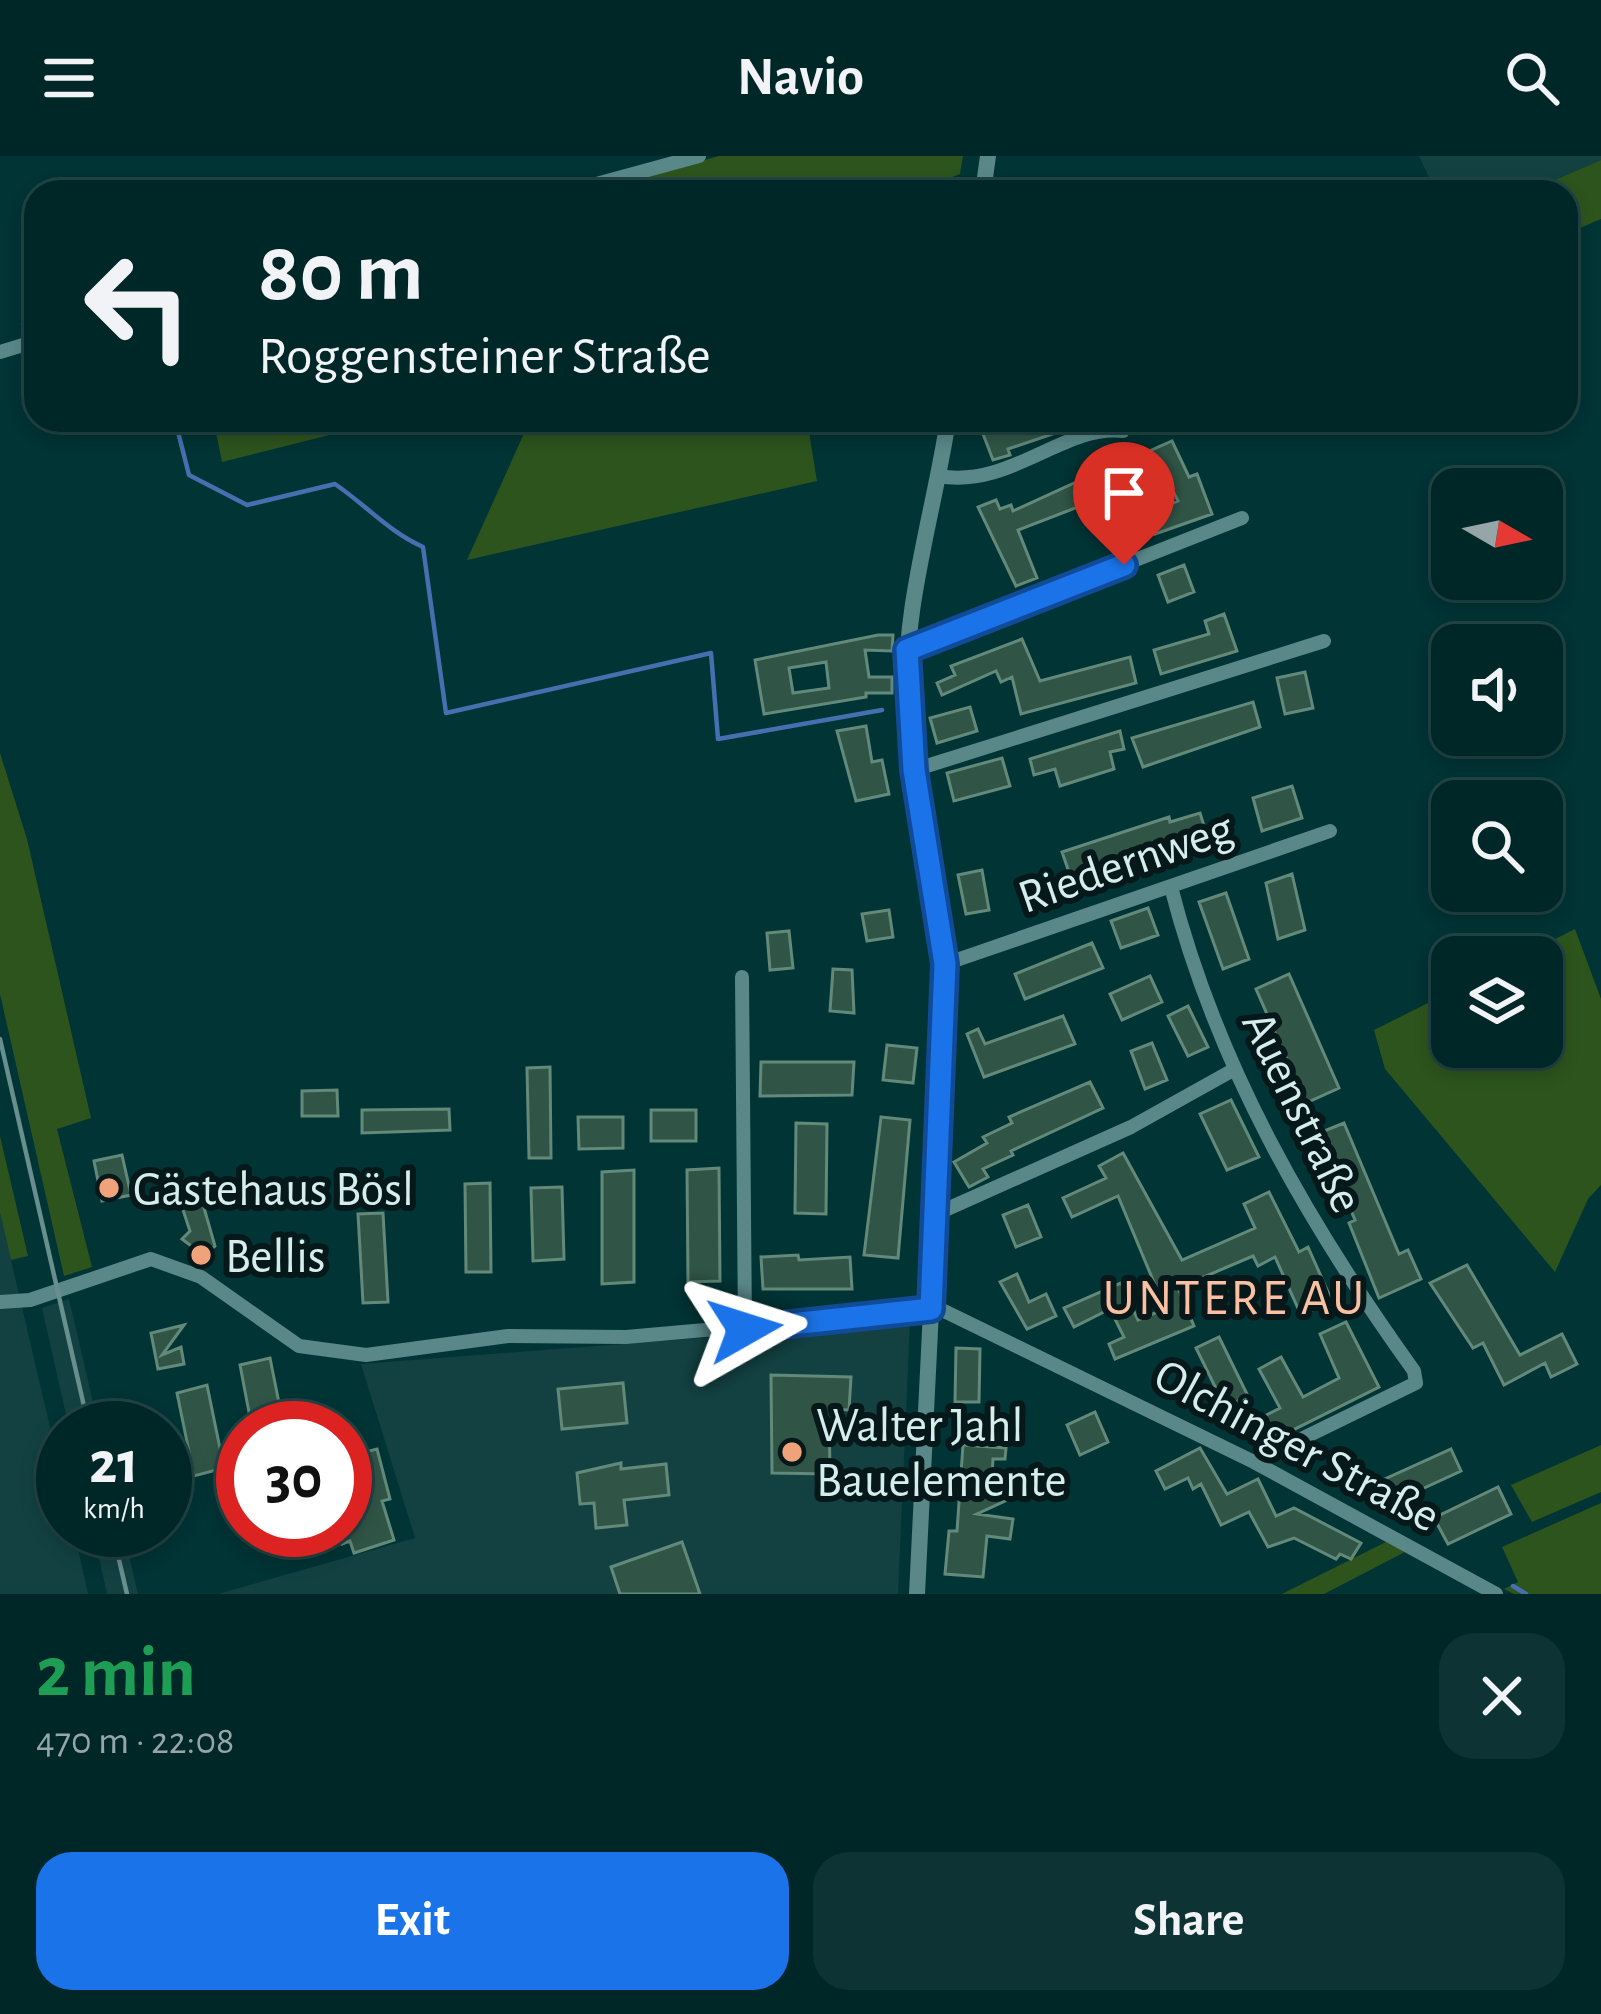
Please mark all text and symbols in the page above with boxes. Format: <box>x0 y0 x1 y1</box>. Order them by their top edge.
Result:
icon: menu <box>36 45 102 111</box>
icon: search <box>1499 45 1565 111</box>
text: Navio <box>737 51 864 105</box>
icon: left <box>60 228 216 384</box>
text: 80 m <box>258 232 424 316</box>
text: Roggensteiner Straße <box>258 330 711 384</box>
pin <box>1073 442 1175 565</box>
icon: arrive <box>1091 460 1157 526</box>
north arrow <box>1431 468 1563 600</box>
map controls <box>1431 468 1563 1068</box>
button: sound <box>1431 624 1563 756</box>
button: search <box>1431 780 1563 912</box>
street label: Riedernweg <box>1013 805 1240 923</box>
button: layers <box>1431 936 1563 1068</box>
street label: Auenstraße <box>1232 1004 1370 1220</box>
place label: Gästehaus Bösl <box>133 1167 414 1215</box>
marker: Gästehaus Bösl <box>96 1175 122 1201</box>
place label: Bellis <box>225 1234 326 1282</box>
marker: Bellis <box>188 1242 214 1268</box>
position arrow <box>682 1266 808 1392</box>
district label: UNTERE AU <box>1103 1273 1367 1324</box>
street label: Olchinger Straße <box>1146 1352 1447 1542</box>
speed limit sign: 30 <box>216 1401 372 1557</box>
place label: Walter Jahl Bauelemente <box>816 1403 1067 1506</box>
text: 21 <box>89 1434 139 1494</box>
marker: Walter Jahl Bauelemente <box>779 1439 805 1465</box>
text: km/h <box>83 1494 145 1524</box>
button: close <box>1439 1633 1565 1759</box>
text: 2 min <box>36 1637 196 1709</box>
text: 470 m · 22:08 <box>36 1722 235 1761</box>
button: Exit <box>36 1852 789 1990</box>
button: Share <box>813 1852 1565 1990</box>

